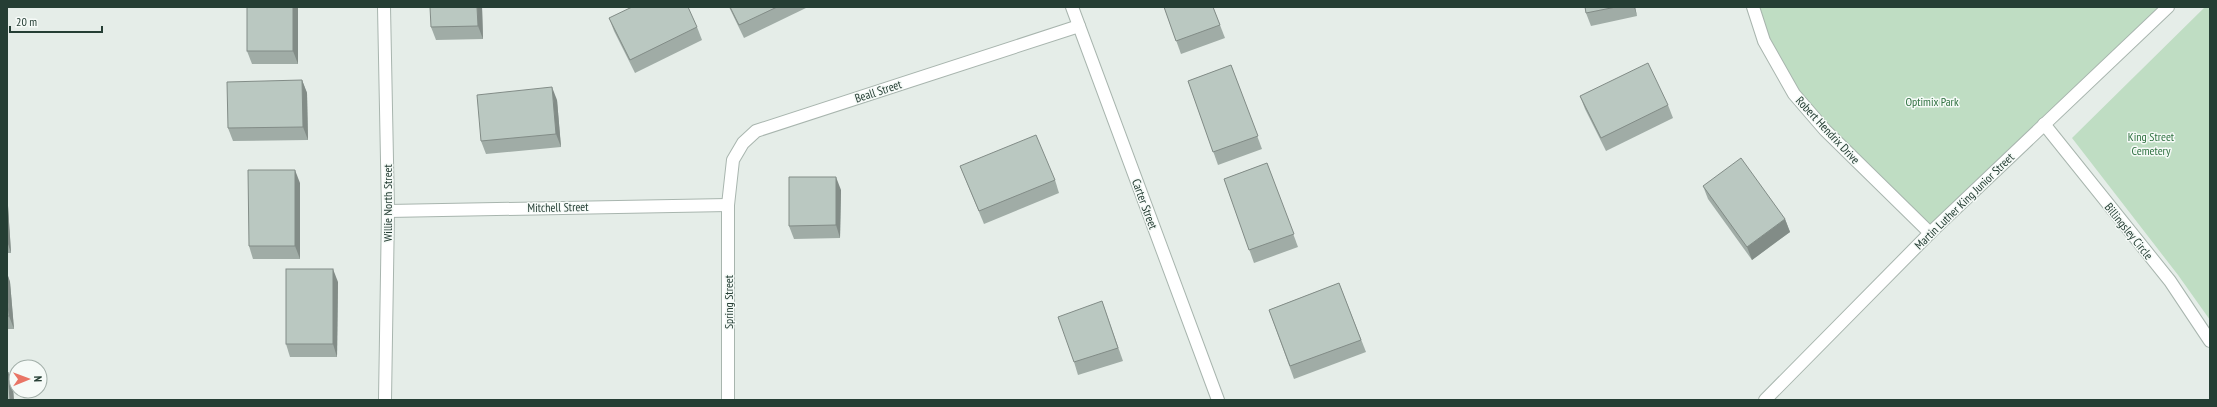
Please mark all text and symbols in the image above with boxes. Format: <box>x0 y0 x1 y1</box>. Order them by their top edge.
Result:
scale bar <box>10 8 102 34</box>
text: 20 m <box>16 14 37 29</box>
street label: Beall Street <box>853 76 904 106</box>
street label: Robert Hendrix Drive <box>1793 93 1863 167</box>
park label: Optimix Park <box>1905 94 1959 109</box>
park label: King Street Cemetery <box>2128 129 2175 158</box>
street label: Martin Luther King Junior Street <box>1911 149 2017 252</box>
street label: Willie North Street <box>380 164 395 242</box>
street label: Carter Street <box>1129 177 1161 232</box>
street label: Mitchell Street <box>527 199 589 215</box>
street label: Billingsley Circle <box>2102 200 2156 262</box>
street label: Spring Street <box>721 274 736 329</box>
north arrow <box>8 359 48 399</box>
text: N <box>31 376 45 382</box>

